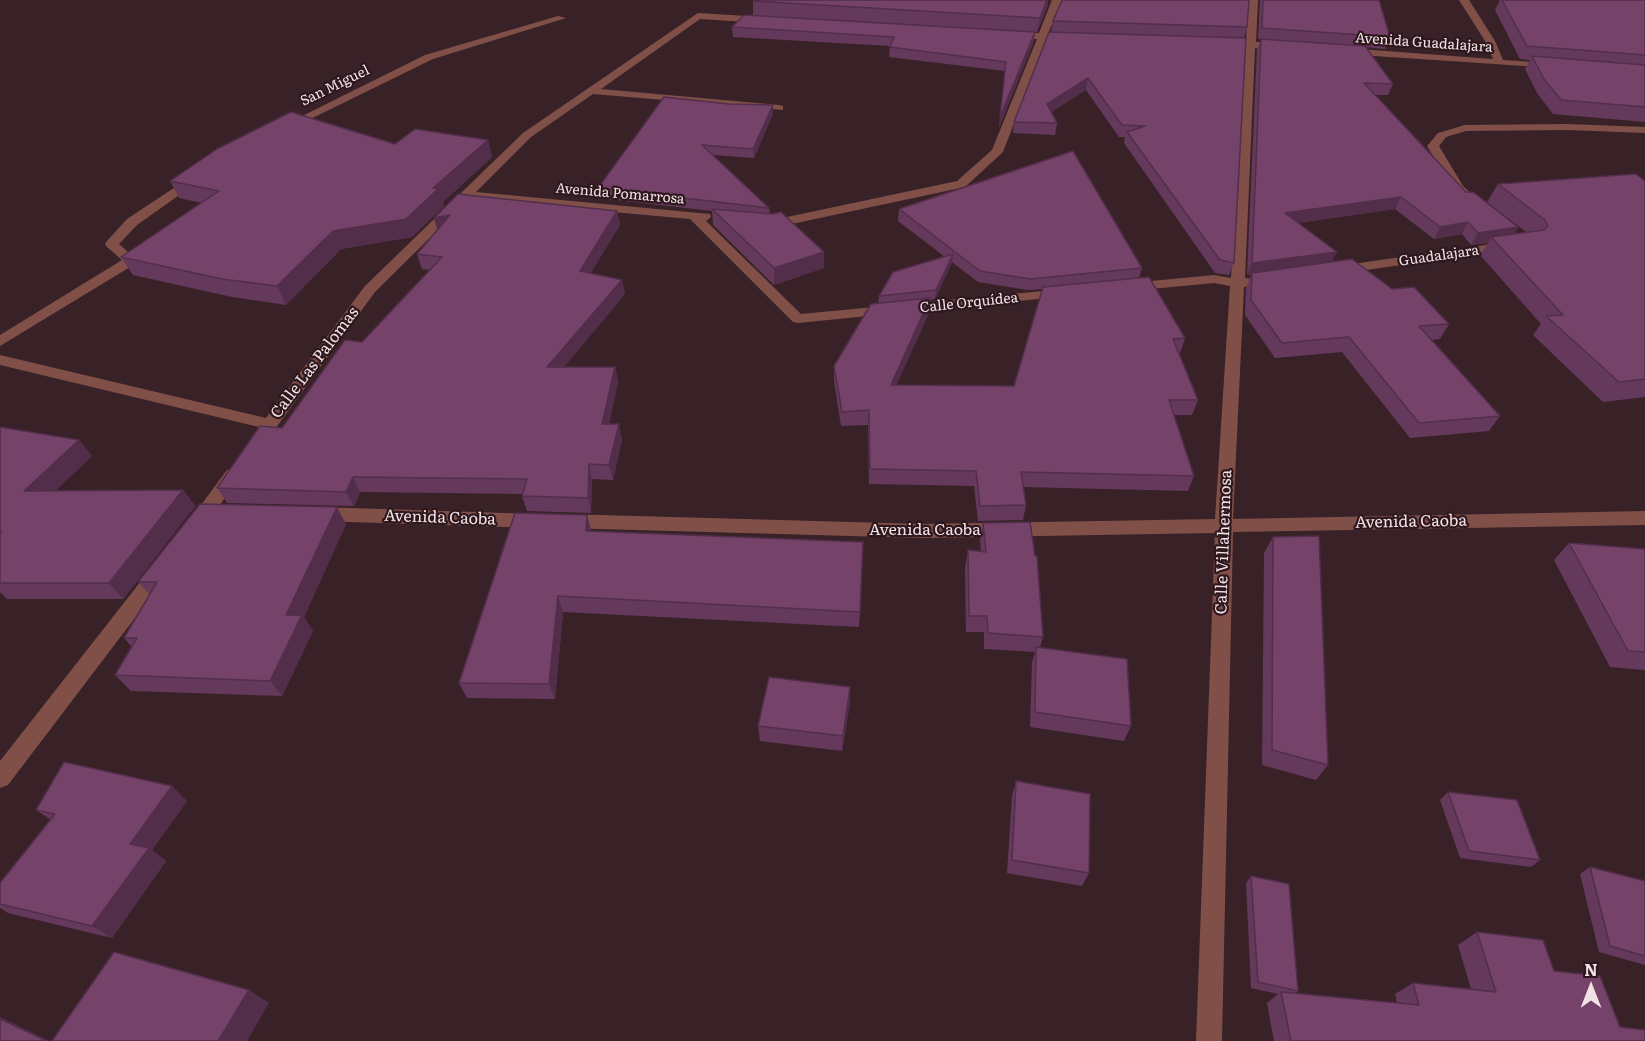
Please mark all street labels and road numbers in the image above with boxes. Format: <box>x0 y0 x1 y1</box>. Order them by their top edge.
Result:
street label: Avenida Guadalajara <box>1355 30 1493 56</box>
street label: San Miguel <box>298 62 372 110</box>
street label: Avenida Pomarrosa <box>555 180 685 208</box>
street label: Guadalajara <box>1398 242 1480 270</box>
street label: Calle Orquídea <box>919 289 1019 317</box>
street label: Calle Las Palomas <box>267 303 363 423</box>
street label: Calle Villahermosa <box>1212 469 1236 615</box>
street label: Avenida Caoba <box>384 506 496 530</box>
street label: Avenida Caoba <box>1355 511 1467 533</box>
street label: Avenida Caoba <box>869 520 981 540</box>

